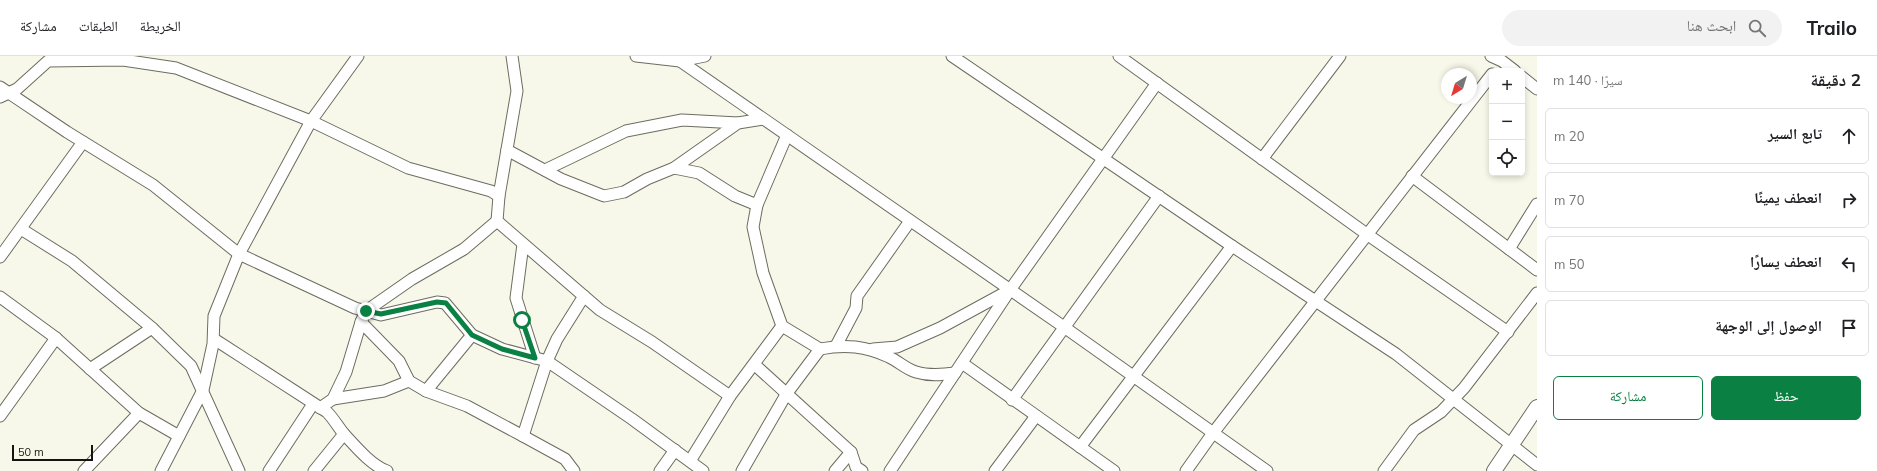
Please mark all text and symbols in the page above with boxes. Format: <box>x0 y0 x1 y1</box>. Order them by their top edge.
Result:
search box <box>1502 10 1782 46</box>
text: ابحث هنا <box>1687 16 1736 35</box>
text: Trailo <box>1806 16 1857 40</box>
text: مشاركة <box>20 17 57 35</box>
text: الطبقات <box>79 17 118 35</box>
text: الخريطة <box>140 17 181 35</box>
icon: search <box>1746 17 1768 39</box>
north arrow <box>1441 68 1477 104</box>
map controls <box>1489 68 1525 176</box>
button: + <box>1489 68 1525 104</box>
text: 2 دقيقة <box>1810 69 1861 90</box>
text: سيرًا · 140 m <box>1553 72 1623 88</box>
button: − <box>1489 104 1525 140</box>
text: تابع السير <box>1768 124 1822 143</box>
icon: ahead <box>1838 125 1860 147</box>
text: 20 m <box>1554 128 1584 144</box>
button: locate <box>1489 140 1525 176</box>
text: انعطف يمينًا <box>1754 188 1822 207</box>
icon: right <box>1838 189 1860 211</box>
text: 70 m <box>1554 192 1584 208</box>
text: انعطف يسارًا <box>1750 252 1822 271</box>
icon: left <box>1838 253 1860 275</box>
text: 50 m <box>1554 256 1584 272</box>
route end <box>357 302 375 320</box>
route start <box>513 311 531 329</box>
text: الوصول إلى الوجهة <box>1715 316 1822 335</box>
icon: arrive <box>1838 317 1860 339</box>
button: مشاركة <box>1553 376 1703 420</box>
button: حفظ <box>1711 376 1861 420</box>
scale bar <box>12 443 93 462</box>
text: 50 m <box>18 445 44 459</box>

